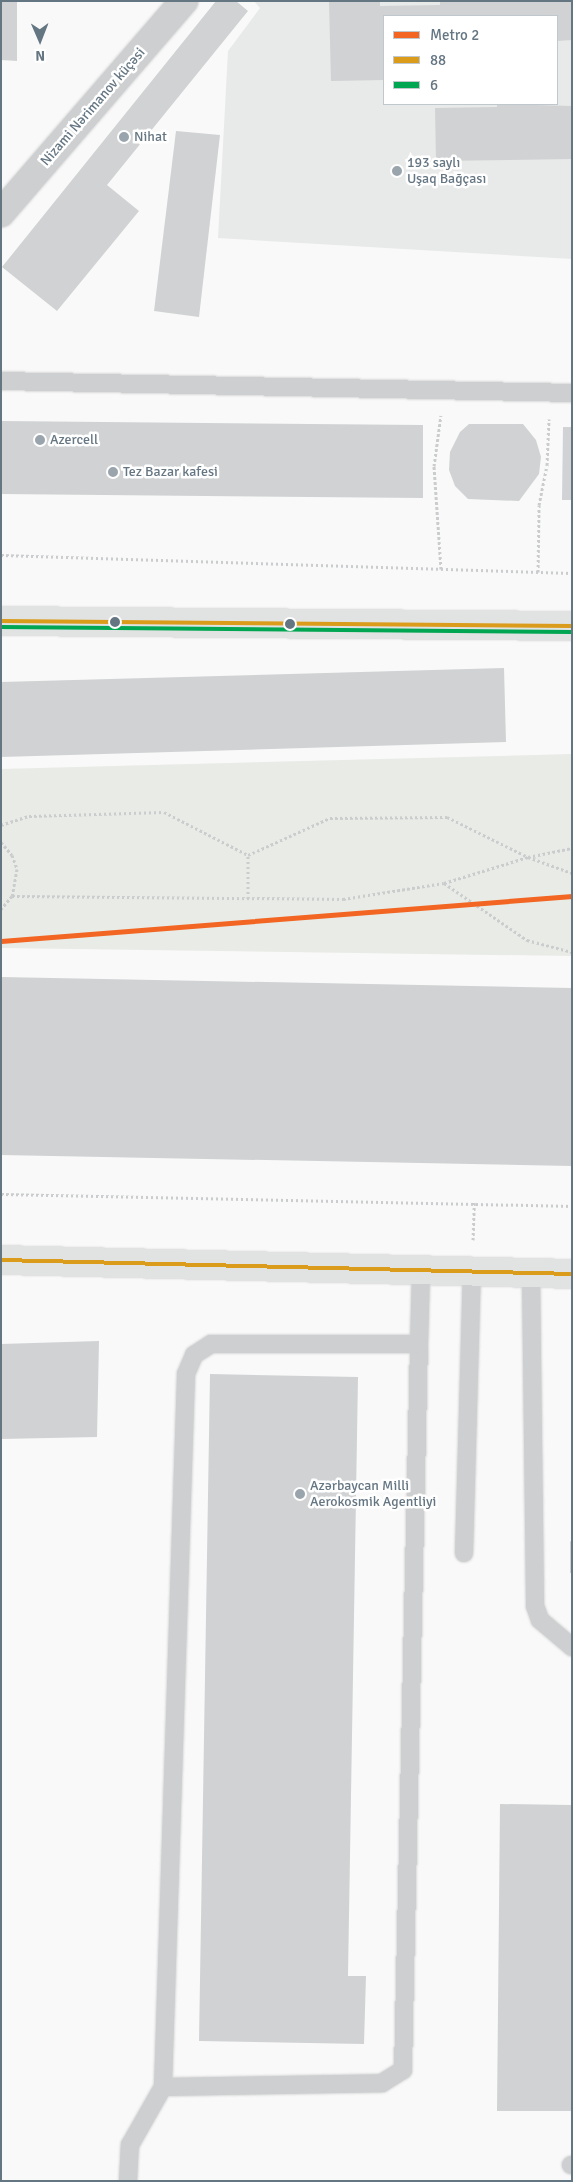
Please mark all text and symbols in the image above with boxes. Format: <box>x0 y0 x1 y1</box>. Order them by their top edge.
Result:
north arrow <box>15 15 65 65</box>
legend <box>383 15 558 105</box>
text: Metro 2 <box>430 26 479 44</box>
street label: Nizami Nərimanov küçəsi <box>37 45 149 169</box>
text: 88 <box>430 51 446 69</box>
text: 6 <box>430 76 438 94</box>
place label: Nihat <box>134 129 167 145</box>
marker: Nihat <box>118 131 130 143</box>
place label: 193 saylı Uşaq Bağçası <box>407 155 486 188</box>
marker: 193 saylı Uşaq Bağçası <box>391 165 403 177</box>
place label: Azercell <box>50 432 98 448</box>
marker: Azercell <box>34 434 46 446</box>
place label: Tez Bazar kafesi <box>123 464 218 480</box>
marker: Tez Bazar kafesi <box>107 466 119 478</box>
unlabelled marker <box>110 617 120 627</box>
unlabelled marker <box>285 619 295 629</box>
place label: Azərbaycan Milli Aerokosmik Agentliyi <box>310 1478 436 1510</box>
marker: Azərbaycan Milli Aerokosmik Agentliyi <box>294 1488 306 1500</box>

